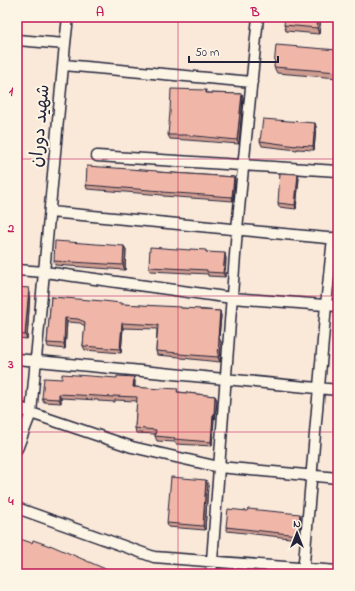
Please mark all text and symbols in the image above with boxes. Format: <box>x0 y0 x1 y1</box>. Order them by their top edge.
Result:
text: A <box>96 3 104 22</box>
text: B <box>250 3 260 22</box>
scale bar <box>189 38 278 64</box>
text: 50 m <box>195 44 219 62</box>
text: 1 <box>9 82 14 101</box>
street label: شهید دوران <box>24 83 58 169</box>
text: 2 <box>7 219 15 238</box>
text: 3 <box>7 355 14 374</box>
text: 4 <box>7 492 14 511</box>
north arrow <box>277 513 317 553</box>
text: N <box>293 516 301 532</box>

